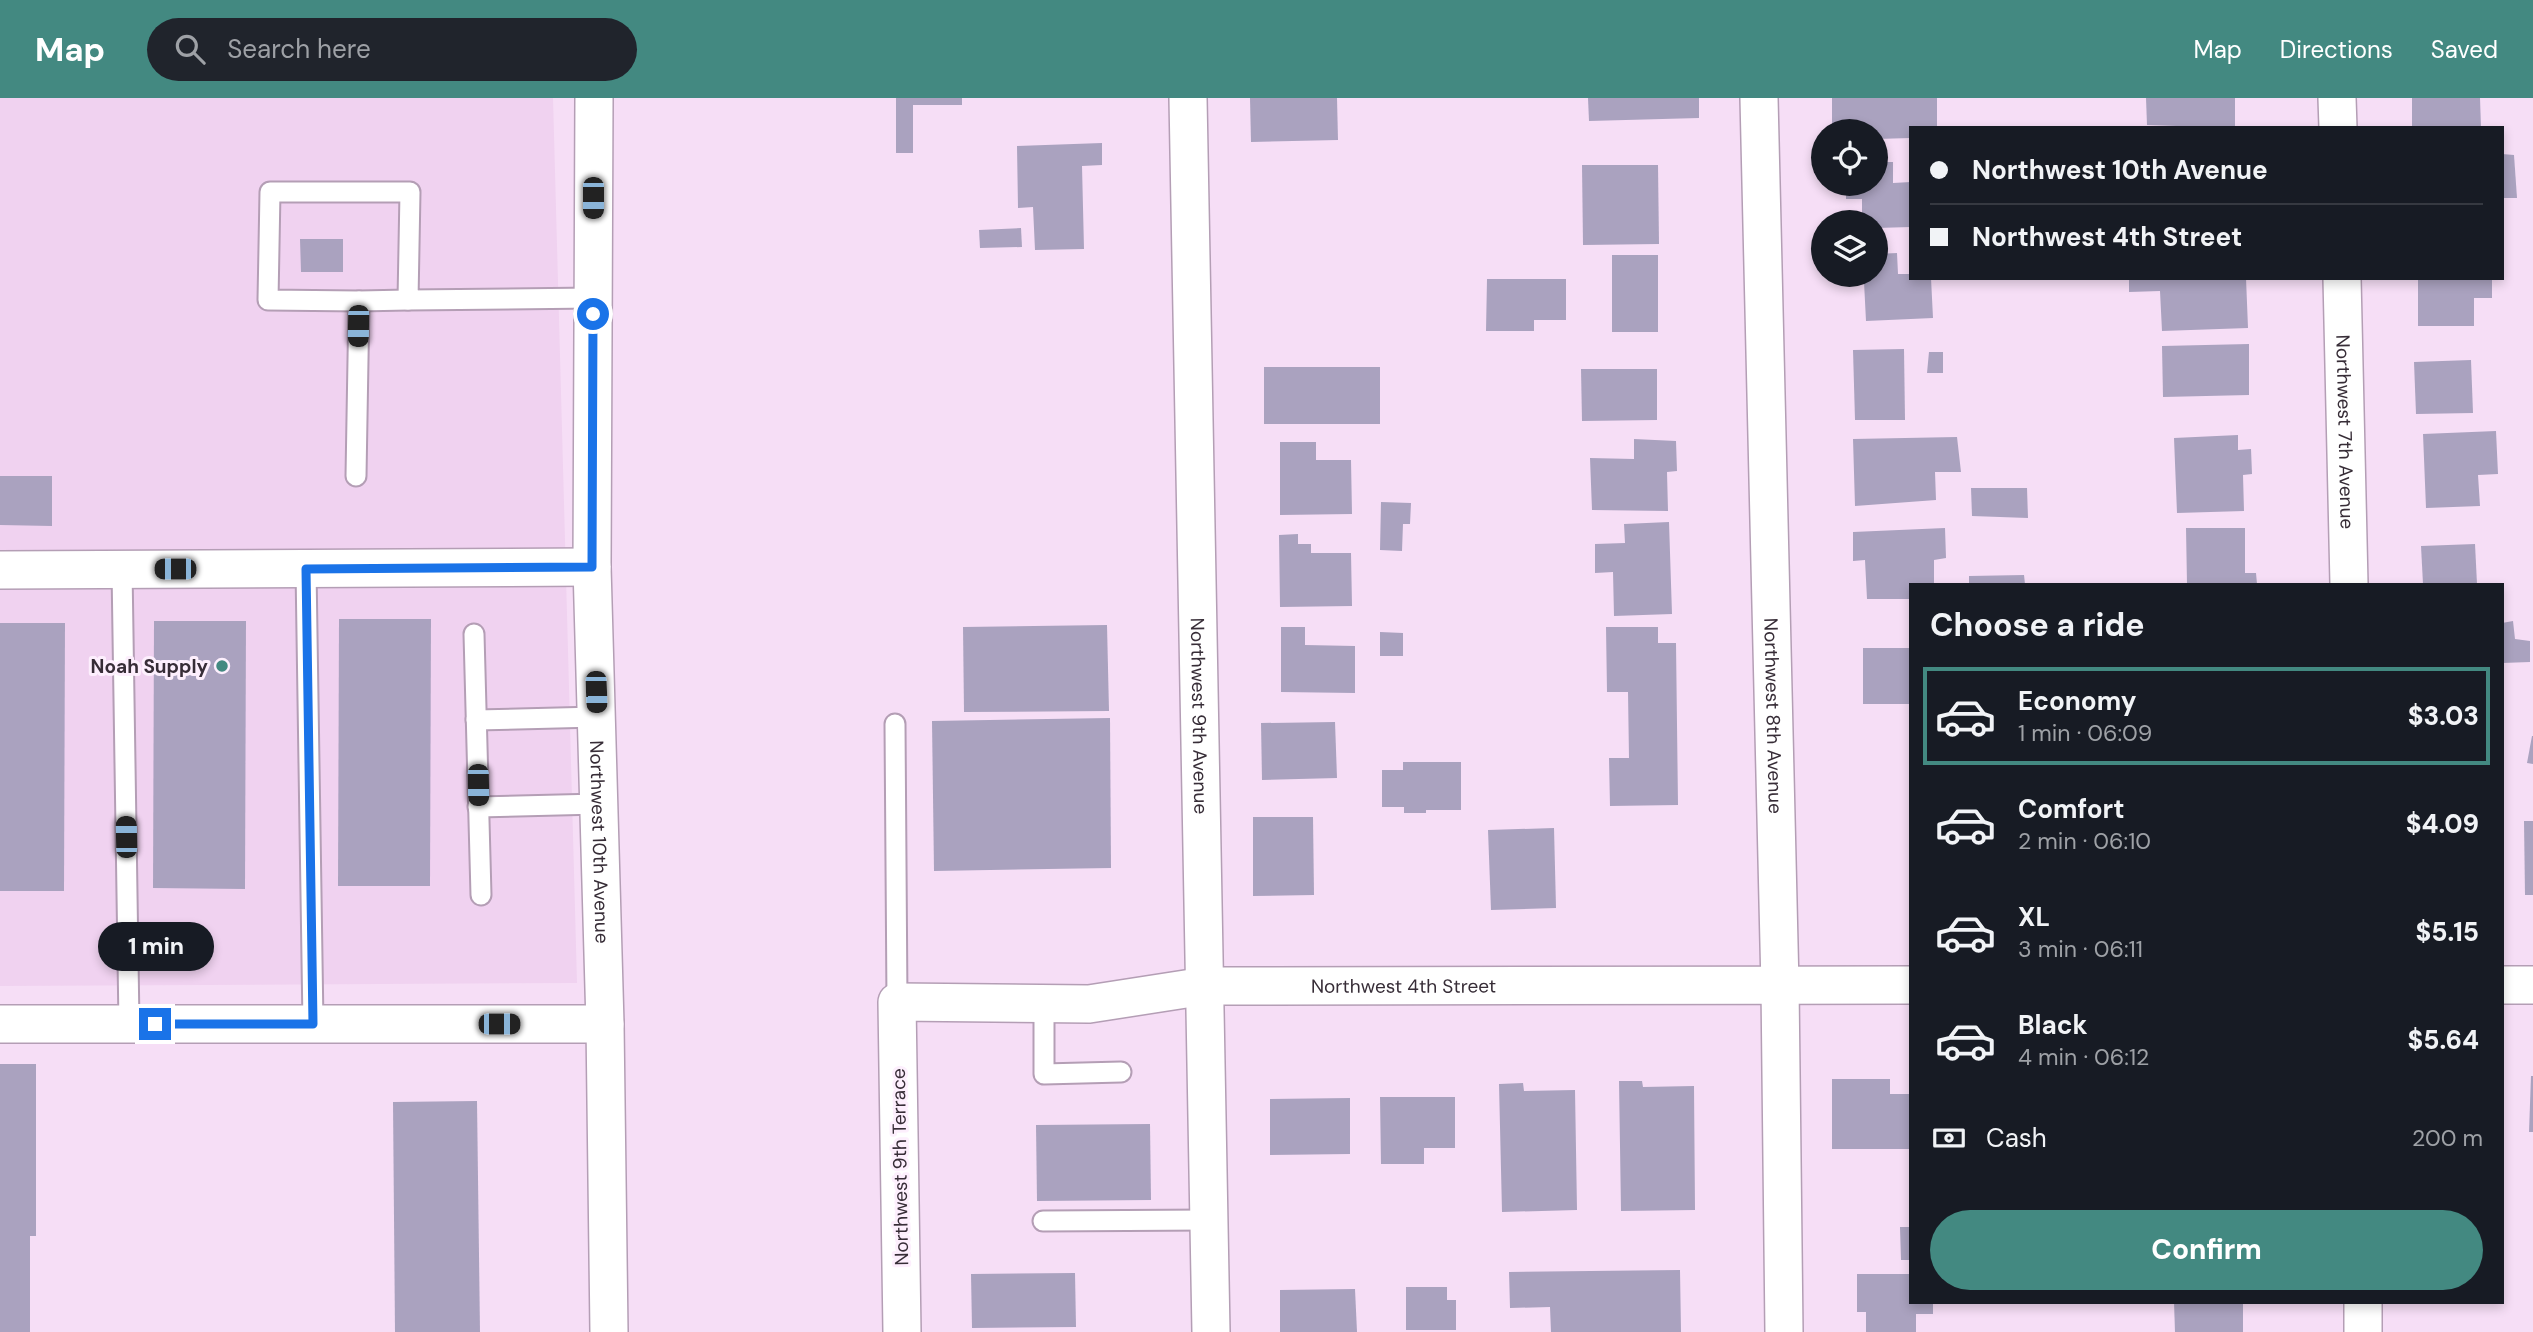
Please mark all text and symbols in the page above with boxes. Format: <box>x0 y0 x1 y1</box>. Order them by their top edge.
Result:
search box <box>147 18 637 81</box>
text: Map <box>35 28 105 71</box>
icon: search <box>171 30 209 68</box>
text: Search here <box>227 32 371 66</box>
text: Map <box>2194 34 2242 65</box>
text: Directions <box>2280 34 2393 65</box>
text: Saved <box>2431 34 2498 65</box>
map controls <box>1811 119 1888 287</box>
button: locate <box>1811 119 1888 196</box>
text: Northwest 10th Avenue <box>1972 153 2268 187</box>
car <box>583 177 604 219</box>
button: layers <box>1811 210 1888 287</box>
text: Northwest 4th Street <box>1972 220 2242 254</box>
route start <box>577 298 609 330</box>
car <box>348 305 369 347</box>
street label: Northwest 7th Avenue <box>2331 334 2360 530</box>
car <box>155 559 197 580</box>
text: Choose a ride <box>1930 604 2145 646</box>
street label: Northwest 9th Avenue <box>1185 617 1214 814</box>
street label: Northwest 8th Avenue <box>1759 618 1788 814</box>
place label: Noah Supply <box>91 654 209 679</box>
marker: Noah Supply <box>214 658 230 674</box>
car <box>585 671 608 713</box>
text: Economy <box>2018 684 2136 718</box>
icon: car <box>1934 685 1997 748</box>
text: $3.03 <box>2408 699 2479 733</box>
text: 1 min · 06:09 <box>2018 718 2152 748</box>
street label: Northwest 10th Avenue <box>584 740 615 944</box>
car <box>468 764 489 806</box>
text: Comfort <box>2018 792 2124 826</box>
icon: car <box>1934 793 1997 856</box>
text: $4.09 <box>2406 807 2479 841</box>
car <box>116 816 137 858</box>
text: 2 min · 06:10 <box>2018 826 2151 856</box>
text: XL <box>2018 900 2050 934</box>
icon: car <box>1934 901 1997 964</box>
text: $5.15 <box>2415 915 2479 949</box>
callout: 1 min <box>97 922 213 972</box>
text: 1 min <box>128 931 184 961</box>
text: 3 min · 06:11 <box>2018 934 2143 964</box>
street label: Northwest 4th Street <box>1311 973 1496 998</box>
route end <box>139 1008 171 1040</box>
text: Black <box>2018 1008 2088 1042</box>
icon: car <box>1934 1009 1997 1072</box>
car <box>479 1014 521 1035</box>
text: $5.64 <box>2408 1023 2479 1057</box>
text: 4 min · 06:12 <box>2018 1042 2149 1072</box>
street label: Northwest 9th Terrace <box>886 1068 914 1266</box>
icon: cash <box>1930 1119 1968 1157</box>
text: Cash <box>1986 1121 2047 1155</box>
text: 200 m <box>2412 1123 2483 1153</box>
button: Confirm <box>1930 1210 2483 1290</box>

